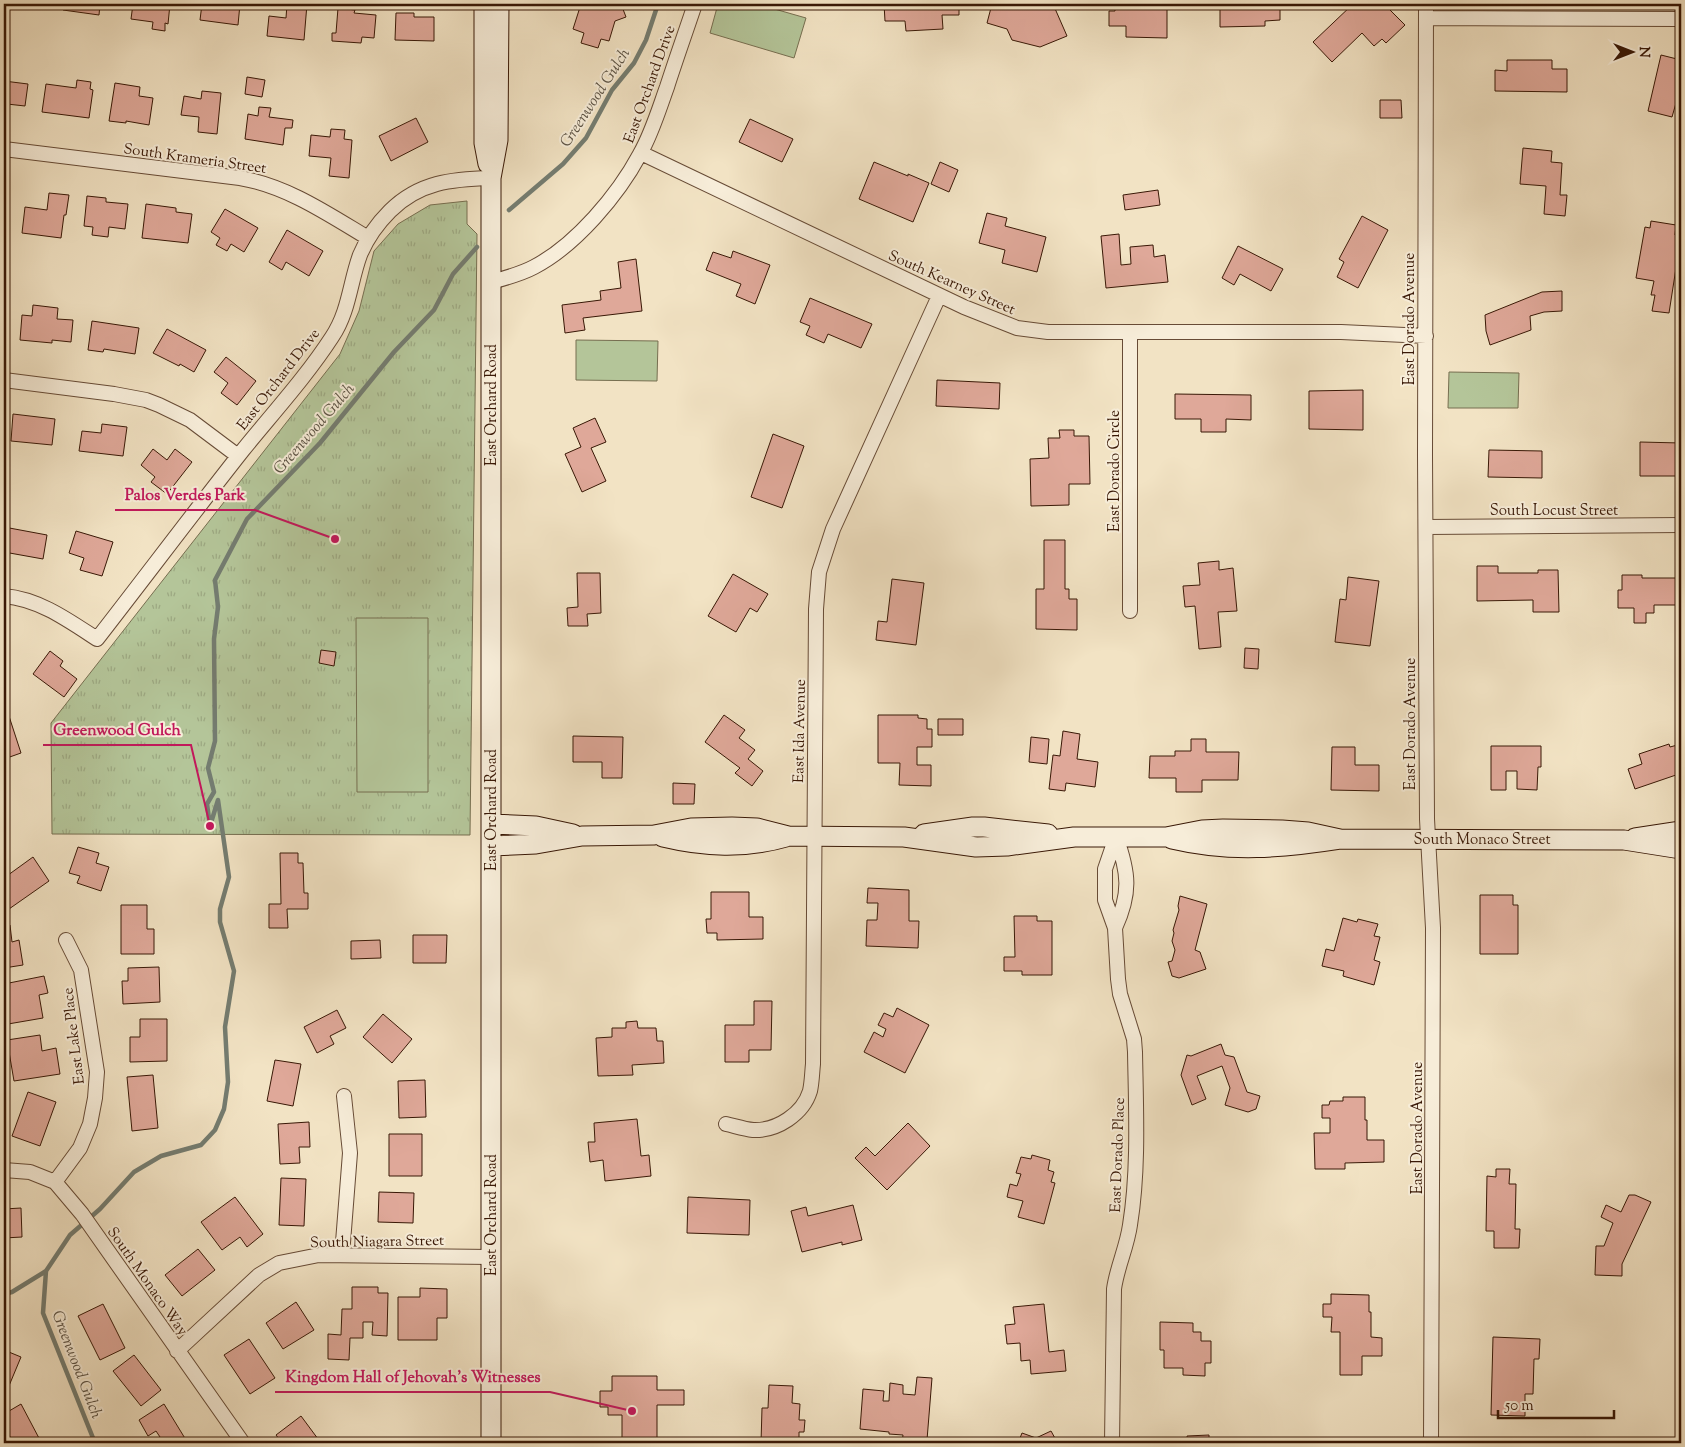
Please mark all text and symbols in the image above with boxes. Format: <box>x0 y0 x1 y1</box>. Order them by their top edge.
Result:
street label: East Orchard Drive <box>619 23 682 146</box>
north arrow <box>1608 28 1658 78</box>
water label: Greenwood Gulch <box>555 44 637 152</box>
text: N <box>1633 46 1653 58</box>
street label: South Krameria Street <box>122 139 268 180</box>
street label: South Kearney Street <box>884 246 1018 321</box>
street label: East Dorado Avenue <box>1400 253 1421 385</box>
street label: East Orchard Drive <box>233 325 326 435</box>
street label: East Orchard Road <box>482 344 503 466</box>
water label: Greenwood Gulch <box>269 379 361 480</box>
street label: East Dorado Circle <box>1105 410 1126 532</box>
callout: Palos Verdes Park <box>115 479 255 510</box>
text: Palos Verdes Park <box>125 485 245 508</box>
street label: South Locust Street <box>1490 501 1618 522</box>
street label: East Dorado Avenue <box>1401 658 1422 790</box>
street label: East Ida Avenue <box>789 679 812 783</box>
callout: Greenwood Gulch <box>43 714 191 745</box>
text: Greenwood Gulch <box>53 720 181 743</box>
street label: East Orchard Road <box>482 749 503 871</box>
street label: South Monaco Street <box>1413 830 1551 851</box>
street label: East Lake Place <box>58 986 91 1085</box>
street label: East Dorado Avenue <box>1408 1062 1429 1194</box>
street label: East Dorado Place <box>1106 1097 1131 1213</box>
street label: East Orchard Road <box>482 1154 503 1276</box>
street label: South Monaco Way <box>101 1223 192 1341</box>
street label: South Niagara Street <box>310 1231 444 1254</box>
water label: Greenwood Gulch <box>45 1308 107 1422</box>
callout: Kingdom Hall of Jehovah's Witnesses <box>275 1361 550 1392</box>
text: Kingdom Hall of Jehovah's Witnesses <box>285 1367 541 1390</box>
scale bar <box>1498 1387 1614 1419</box>
text: 50 m <box>1504 1396 1534 1417</box>

